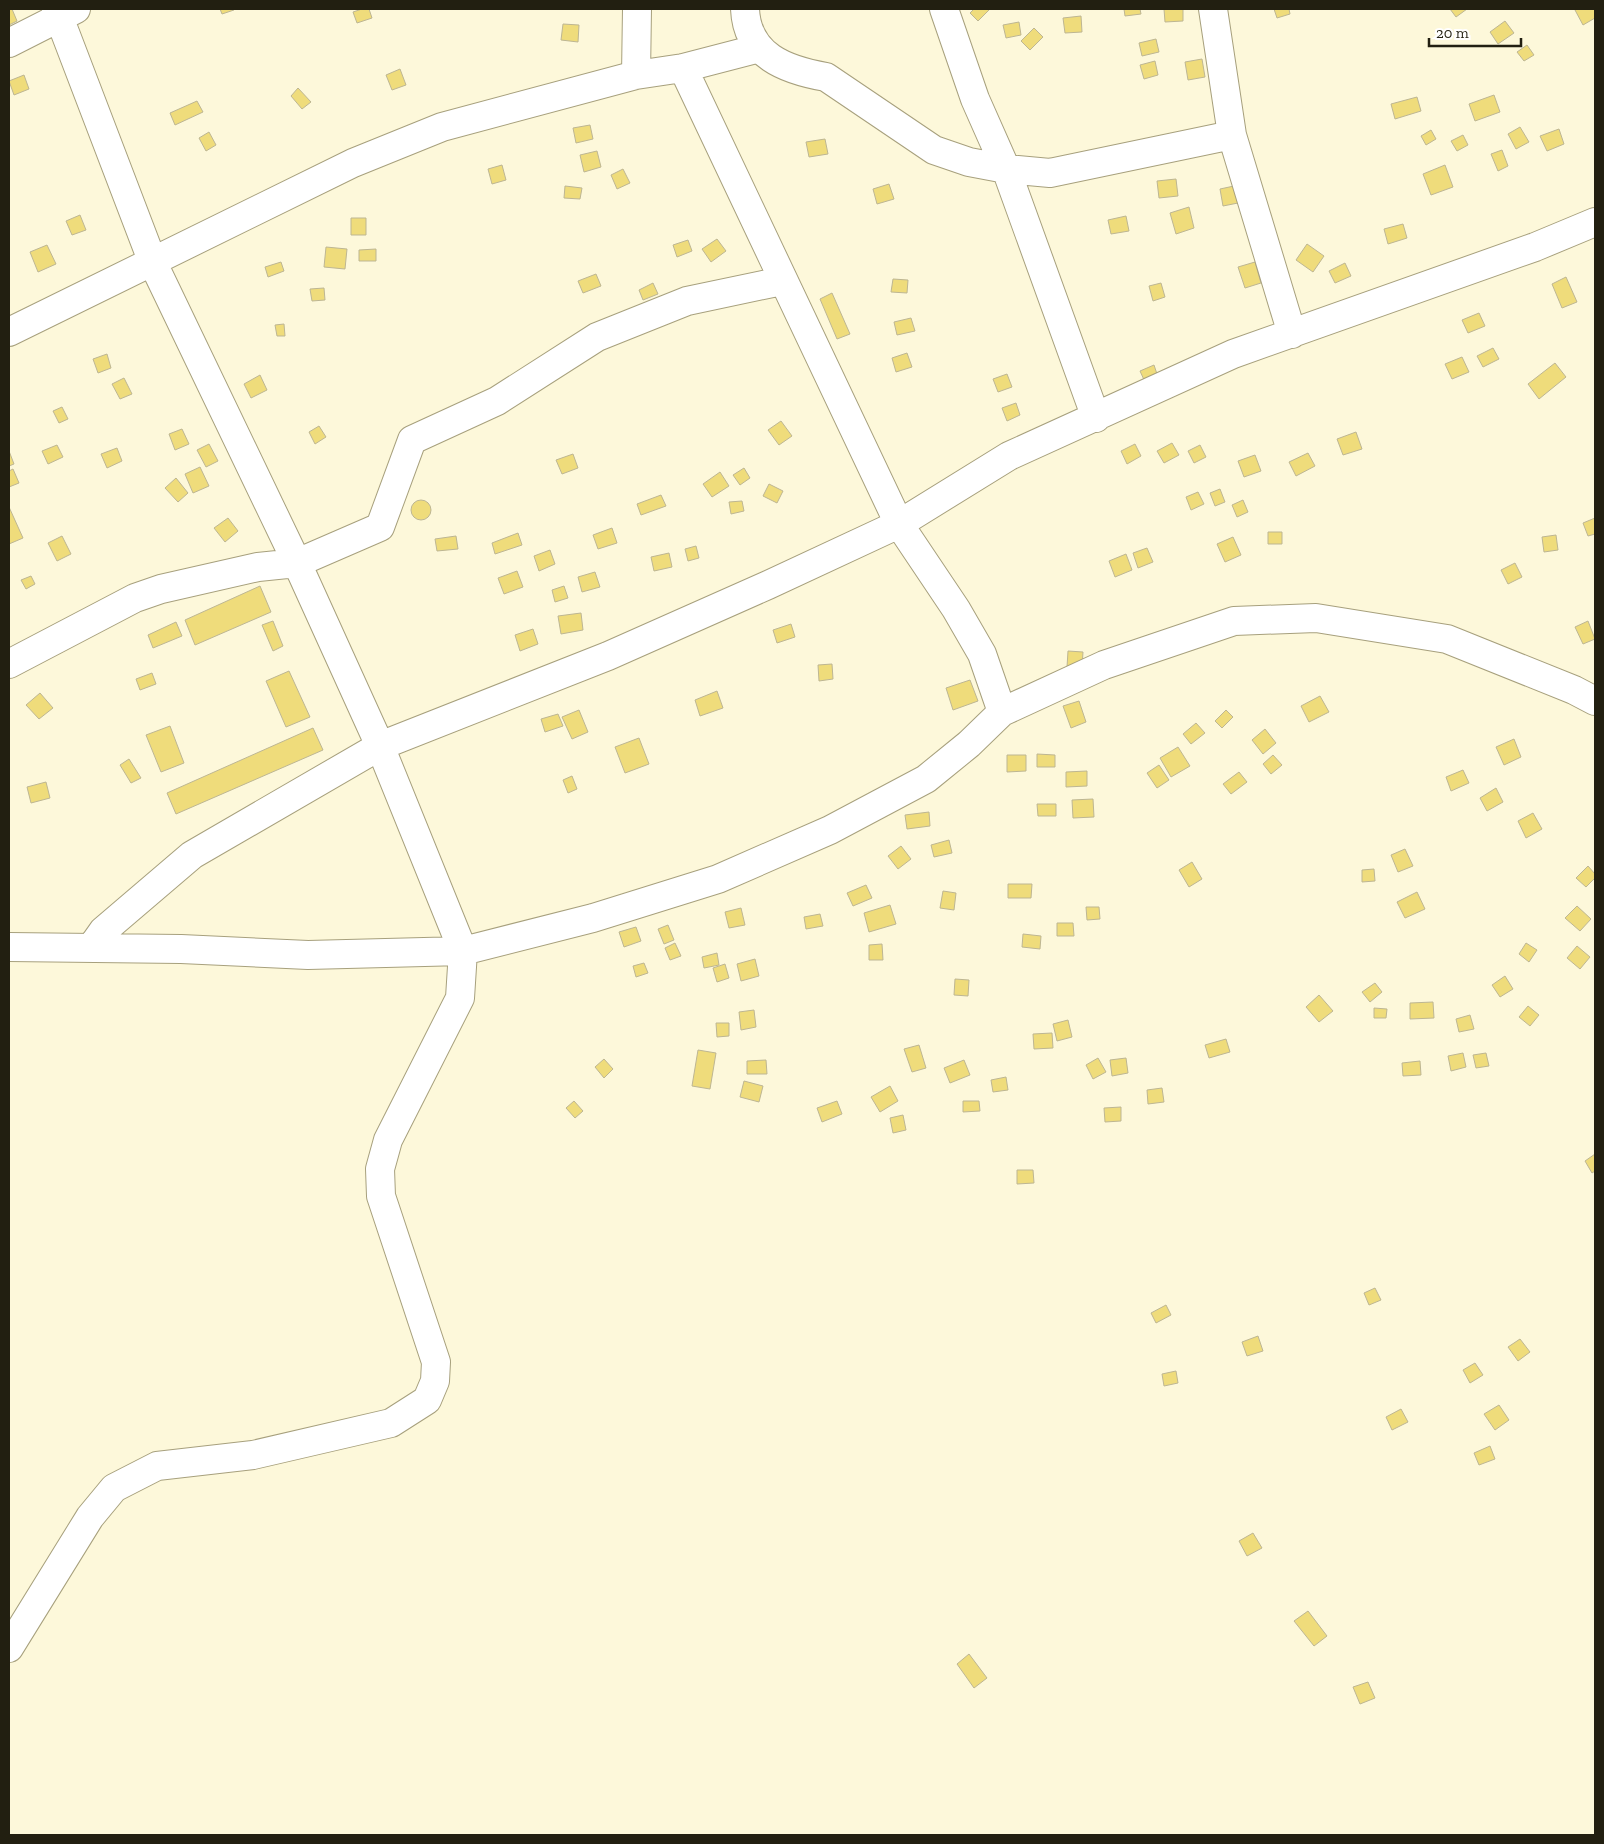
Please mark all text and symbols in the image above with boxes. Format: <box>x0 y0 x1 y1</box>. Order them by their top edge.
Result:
scale bar <box>1429 15 1522 47</box>
text: 20 m <box>1436 24 1469 42</box>

